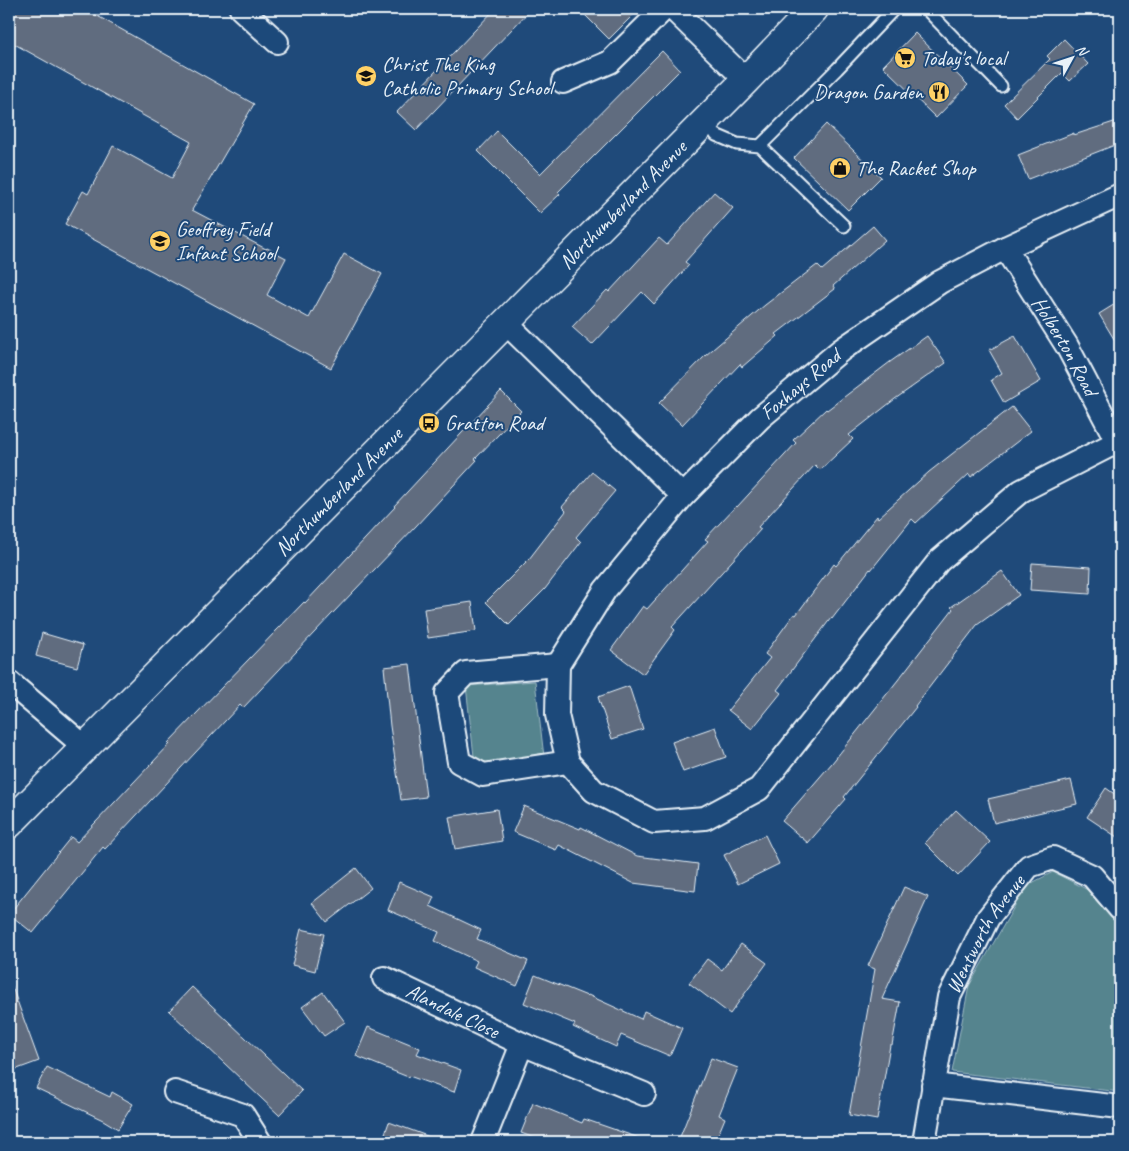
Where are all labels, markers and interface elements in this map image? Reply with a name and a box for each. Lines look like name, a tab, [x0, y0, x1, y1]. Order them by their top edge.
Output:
north arrow	[1046, 32, 1096, 82]
text: N	[1072, 41, 1092, 61]
place label: Today's local	[921, 45, 1009, 71]
supermarket icon: Today's local	[893, 46, 917, 70]
place label: Christ The King Catholic Primary School	[382, 51, 556, 101]
school or university icon: Christ The King Catholic Primary School	[354, 64, 378, 88]
place label: Dragon Garden	[814, 79, 925, 105]
restaurant icon: Dragon Garden	[927, 80, 951, 104]
street label: Northumberland Avenue	[553, 133, 694, 274]
place label: The Racket Shop	[856, 155, 978, 181]
shop icon: The Racket Shop	[828, 156, 852, 180]
place label: Geoffrey Field Infant School	[176, 216, 279, 266]
school or university icon: Geoffrey Field Infant School	[148, 229, 172, 253]
street label: Holberton Road	[1026, 292, 1105, 403]
street label: Foxhays Road	[755, 341, 849, 425]
place label: Gratton Road	[445, 410, 547, 436]
bus stop icon: Gratton Road	[417, 411, 441, 435]
street label: Northumberland Avenue	[269, 420, 409, 561]
street label: Wentworth Avenue	[940, 868, 1031, 998]
street label: Alandale Close	[402, 978, 504, 1045]

